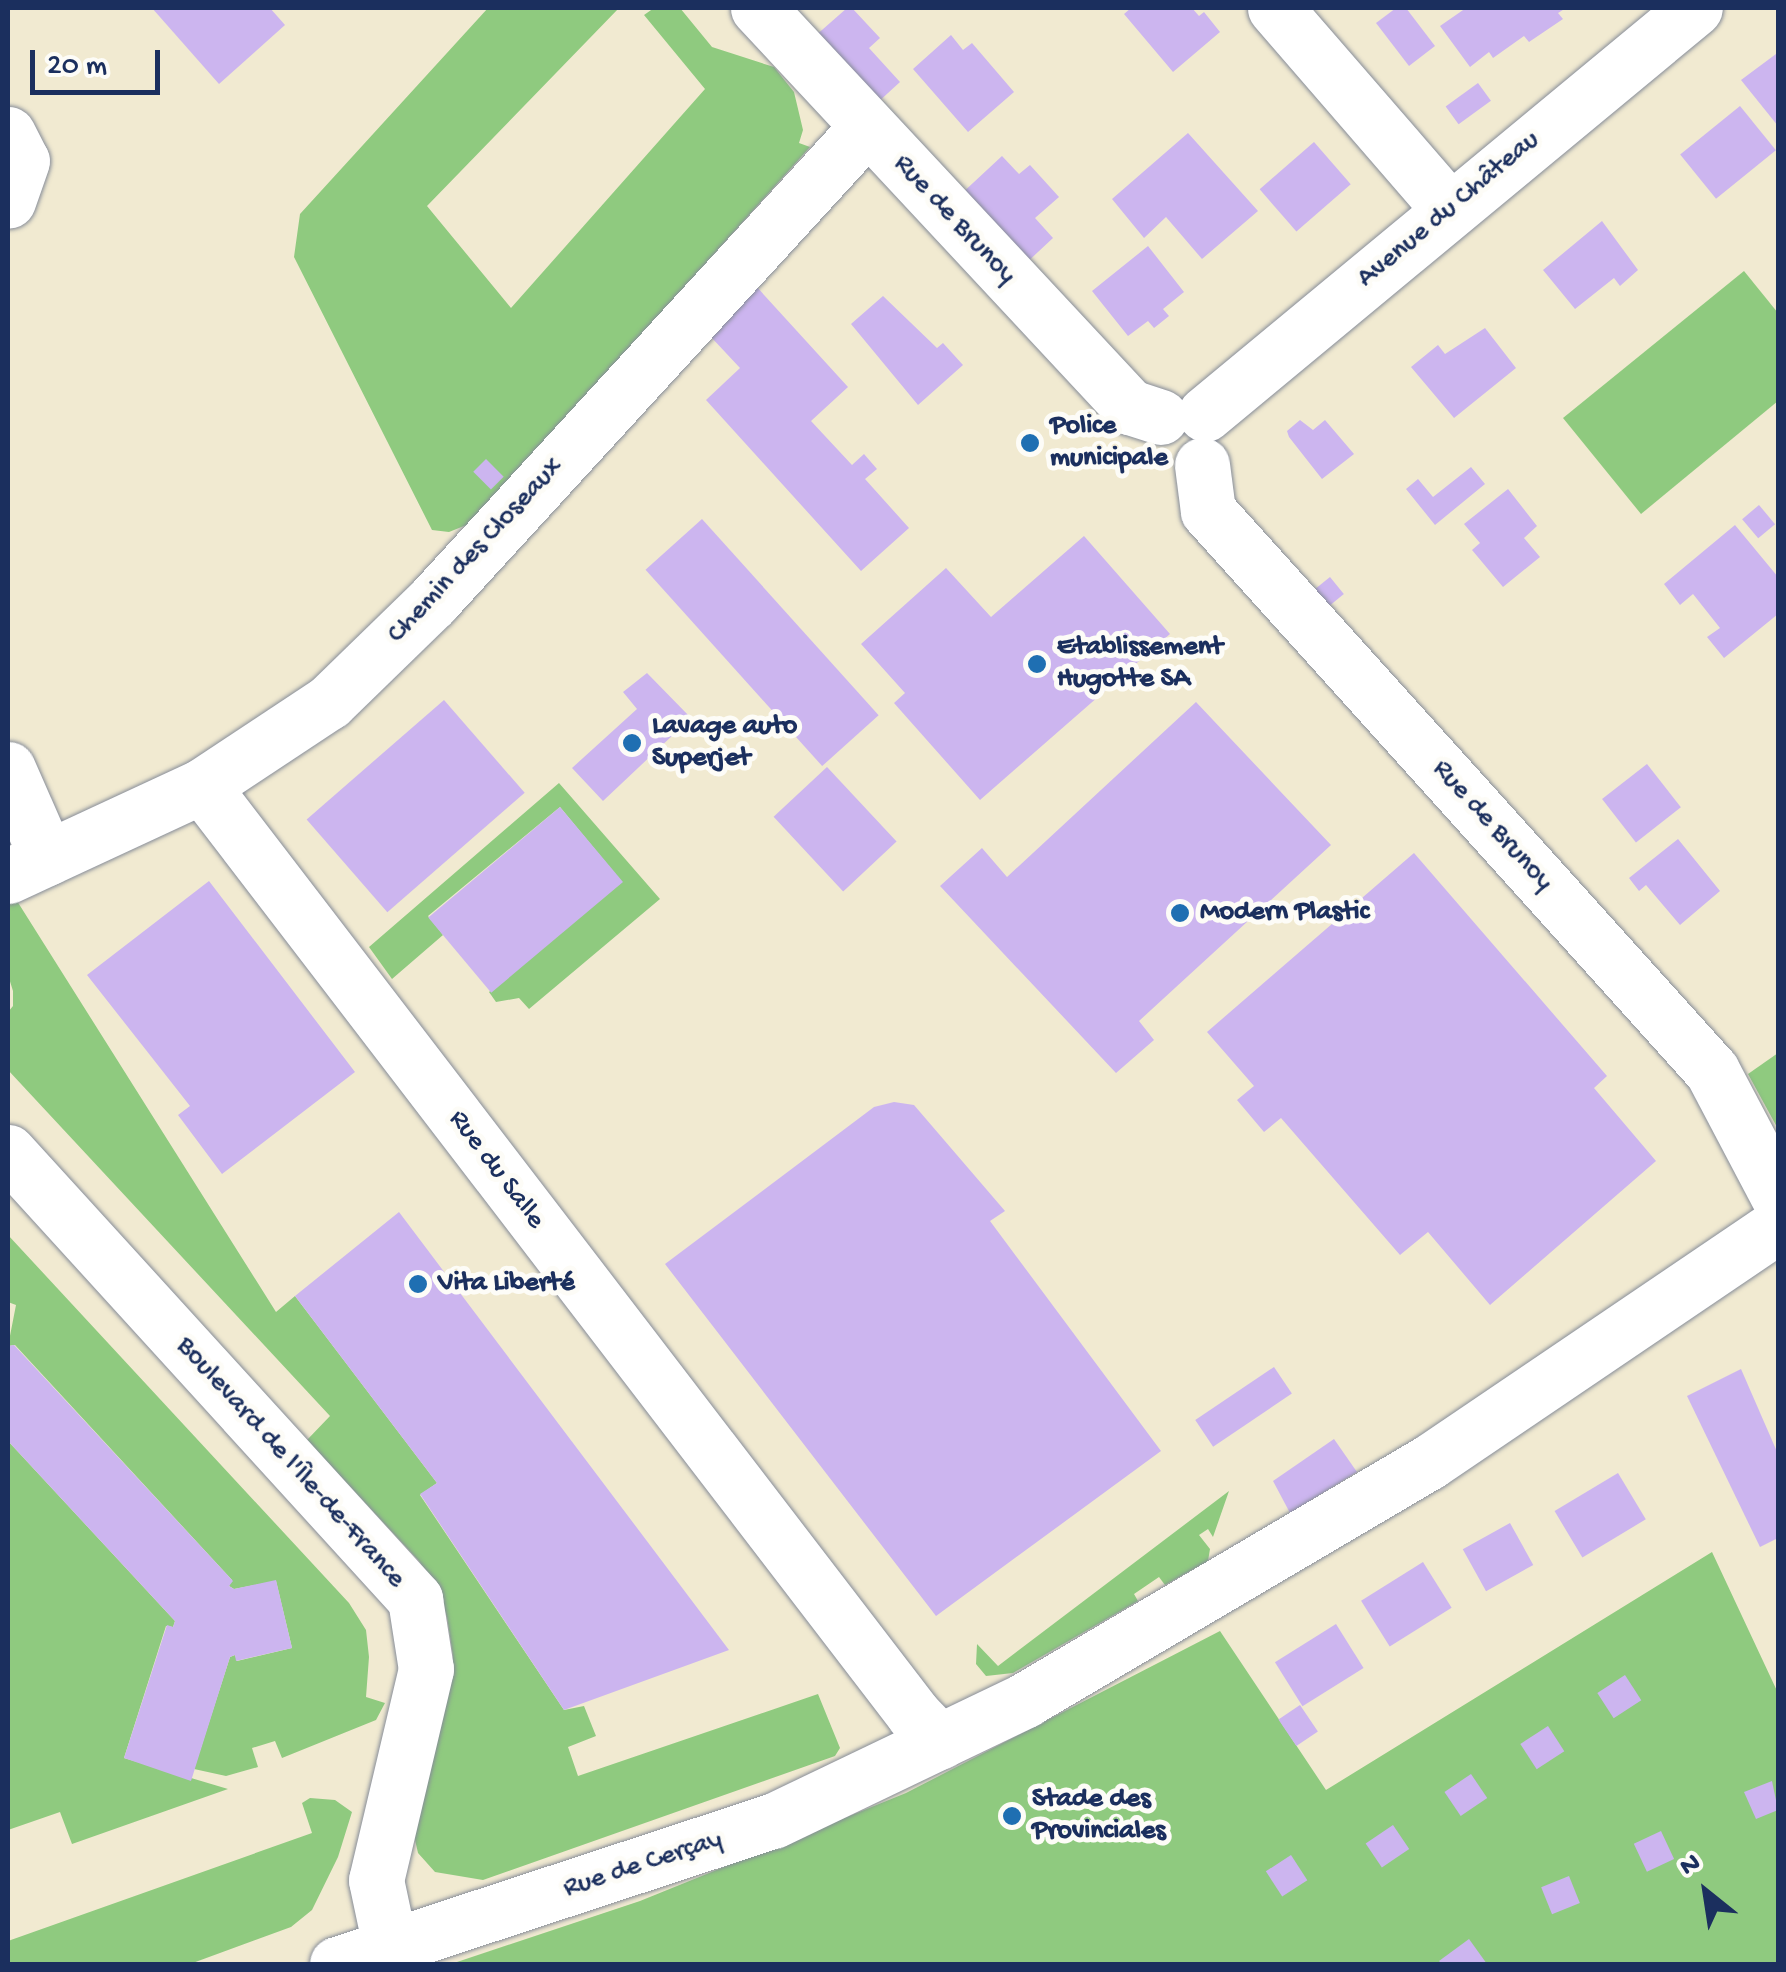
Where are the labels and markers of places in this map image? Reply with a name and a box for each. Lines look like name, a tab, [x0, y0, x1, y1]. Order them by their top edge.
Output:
place label: Police municipale	[1050, 410, 1168, 476]
marker: Police municipale	[1019, 432, 1041, 454]
place label: Etablissement Hugotte SA	[1057, 631, 1223, 697]
marker: Etablissement Hugotte SA	[1026, 653, 1048, 675]
place label: Lavage auto Superjet	[652, 710, 797, 776]
marker: Lavage auto Superjet	[621, 732, 643, 754]
place label: Modern Plastic	[1200, 896, 1369, 930]
marker: Modern Plastic	[1169, 902, 1191, 924]
place label: Vita Liberté	[438, 1267, 575, 1301]
marker: Vita Liberté	[407, 1273, 429, 1295]
place label: Stade des Provinciales	[1032, 1783, 1166, 1849]
marker: Stade des Provinciales	[1001, 1805, 1023, 1827]

